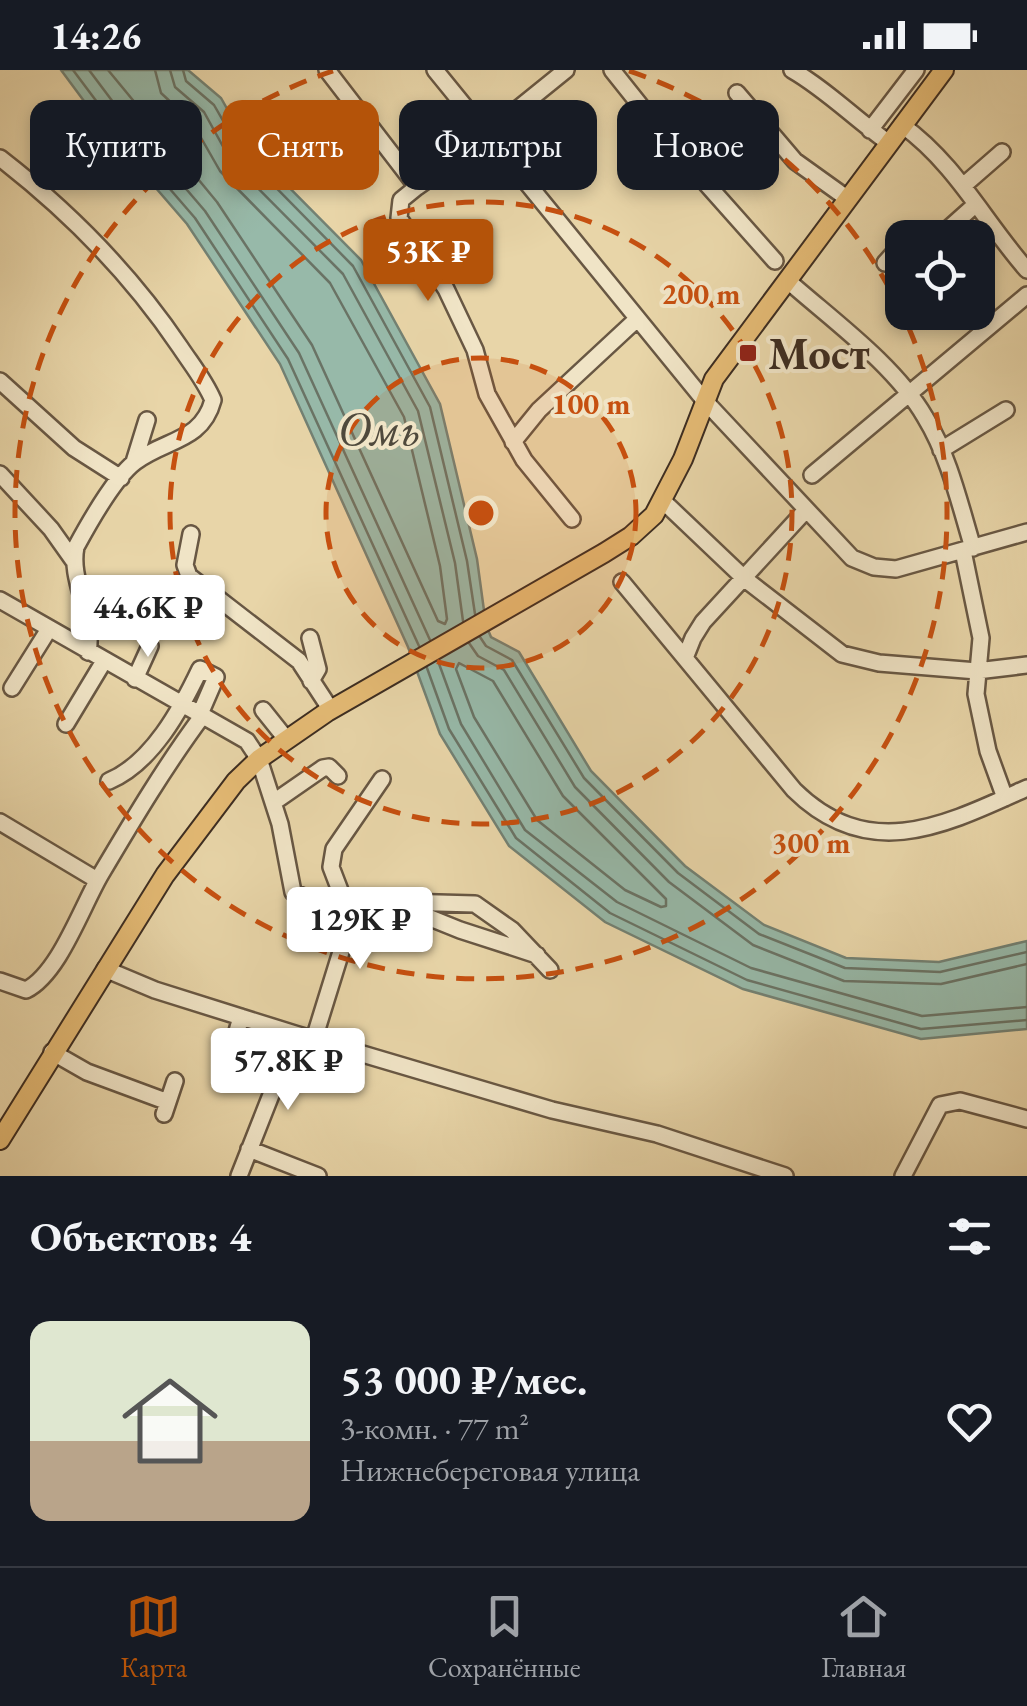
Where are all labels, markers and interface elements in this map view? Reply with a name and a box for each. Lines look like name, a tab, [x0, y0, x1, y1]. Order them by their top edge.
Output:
text: 14:26	[50, 11, 141, 60]
chip: Купить	[30, 100, 202, 190]
chip: Снять	[222, 100, 379, 190]
chip: Фильтры	[399, 100, 597, 190]
chip: Новое	[617, 100, 779, 190]
pin: 53K ₽	[358, 219, 498, 304]
map controls	[885, 220, 995, 330]
button: locate	[885, 220, 995, 330]
text: 53K ₽	[385, 230, 471, 272]
text: 200 m	[662, 274, 740, 313]
place label: Мост	[768, 324, 870, 382]
marker: Мост	[737, 342, 759, 364]
text: 100 m	[552, 384, 630, 423]
water label: Омь	[338, 397, 420, 459]
centre of rings	[463, 495, 499, 531]
pin: 44.6K ₽	[56, 575, 240, 660]
text: 44.6K ₽	[93, 586, 203, 628]
text: 300 m	[772, 823, 850, 862]
pin: 129K ₽	[279, 887, 441, 972]
text: 129K ₽	[309, 898, 411, 940]
pin: 57.8K ₽	[196, 1028, 380, 1113]
text: 57.8K ₽	[233, 1039, 343, 1081]
text: Объектов: 4	[30, 1209, 251, 1264]
icon: filters	[942, 1209, 997, 1264]
text: 53 000 ₽/мес.	[340, 1352, 587, 1407]
icon: home	[110, 1361, 230, 1481]
icon: heart	[942, 1394, 997, 1449]
text: 3-комн. · 77 m²	[340, 1407, 529, 1449]
text: Нижнебереговая улица	[340, 1449, 640, 1491]
tab: Карта	[120, 1589, 187, 1685]
tab: Сохранённые	[428, 1589, 581, 1685]
tab: Главная	[821, 1589, 907, 1685]

